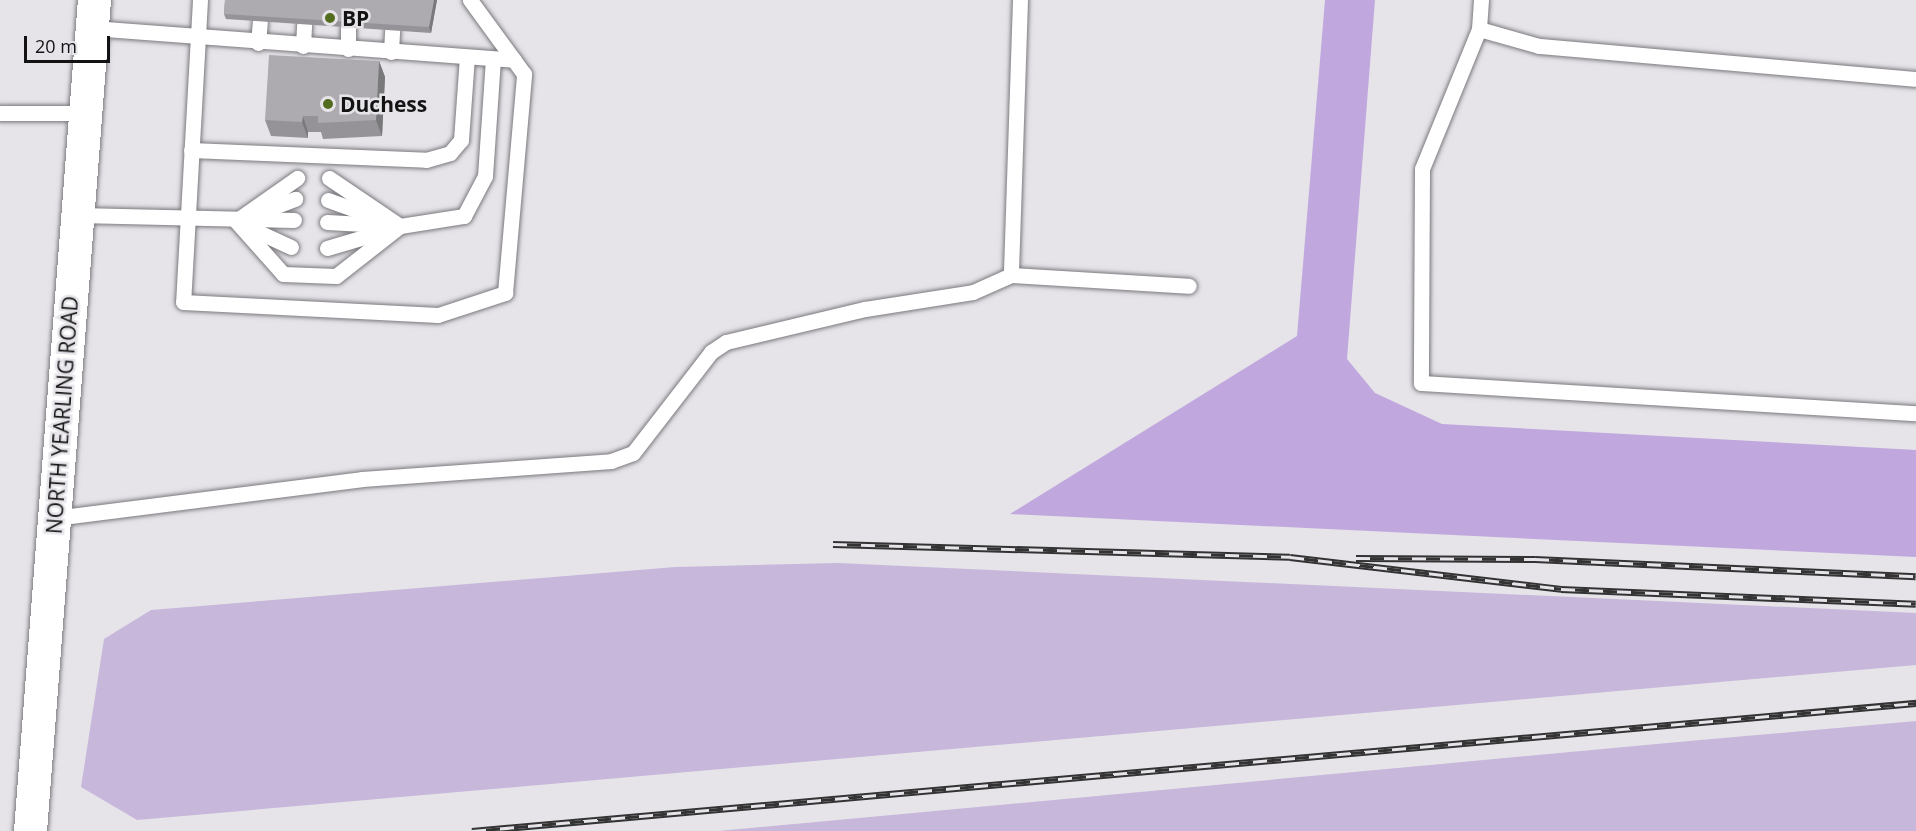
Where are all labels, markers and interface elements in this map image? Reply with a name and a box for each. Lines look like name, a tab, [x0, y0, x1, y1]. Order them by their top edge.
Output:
place label: BP	[342, 5, 369, 31]
marker: BP	[323, 11, 337, 25]
scale bar	[27, 24, 112, 62]
text: 20 m	[35, 34, 77, 58]
place label: Duchess	[340, 91, 427, 117]
marker: Duchess	[321, 97, 335, 111]
street label: NORTH YEARLING ROAD	[41, 295, 83, 535]

